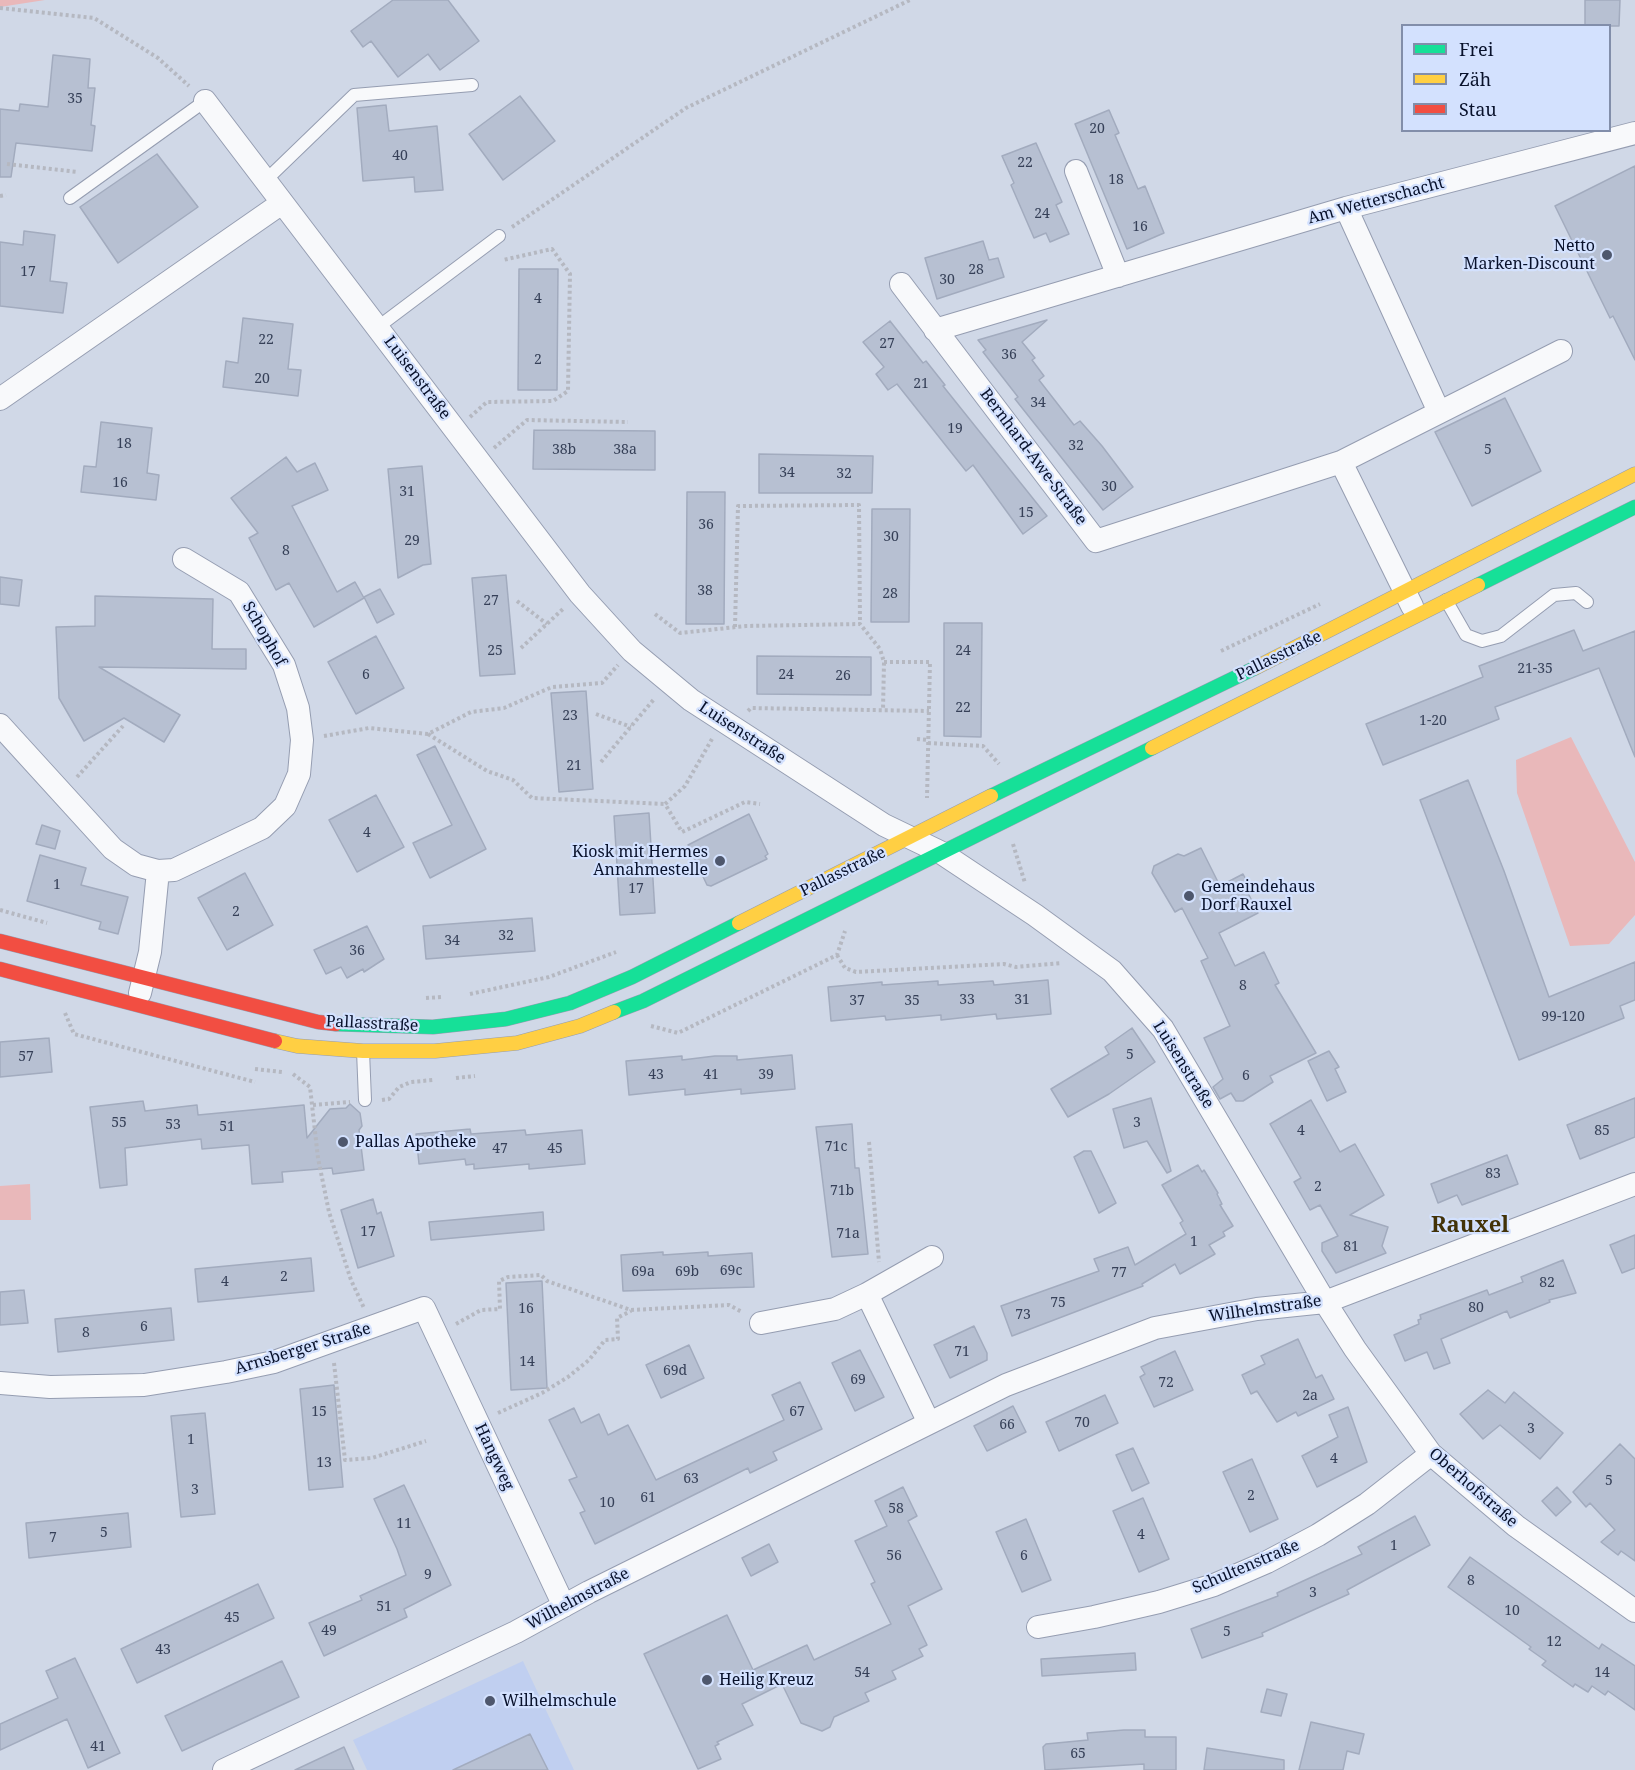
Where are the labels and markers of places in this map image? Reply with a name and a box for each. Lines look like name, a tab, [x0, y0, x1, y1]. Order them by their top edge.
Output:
place label: Netto Marken-Discount	[1463, 236, 1595, 274]
marker: Netto Marken-Discount	[1600, 248, 1614, 262]
place label: Kiosk mit Hermes Annahmestelle	[572, 842, 708, 880]
marker: Kiosk mit Hermes Annahmestelle	[713, 854, 727, 868]
place label: Gemeindehaus Dorf Rauxel	[1201, 877, 1315, 915]
marker: Gemeindehaus Dorf Rauxel	[1182, 889, 1196, 903]
place label: Pallas Apotheke	[355, 1132, 476, 1152]
marker: Pallas Apotheke	[336, 1135, 350, 1149]
place label: Heilig Kreuz	[719, 1670, 814, 1690]
marker: Heilig Kreuz	[700, 1673, 714, 1687]
place label: Wilhelmschule	[502, 1691, 617, 1711]
marker: Wilhelmschule	[483, 1694, 497, 1708]

